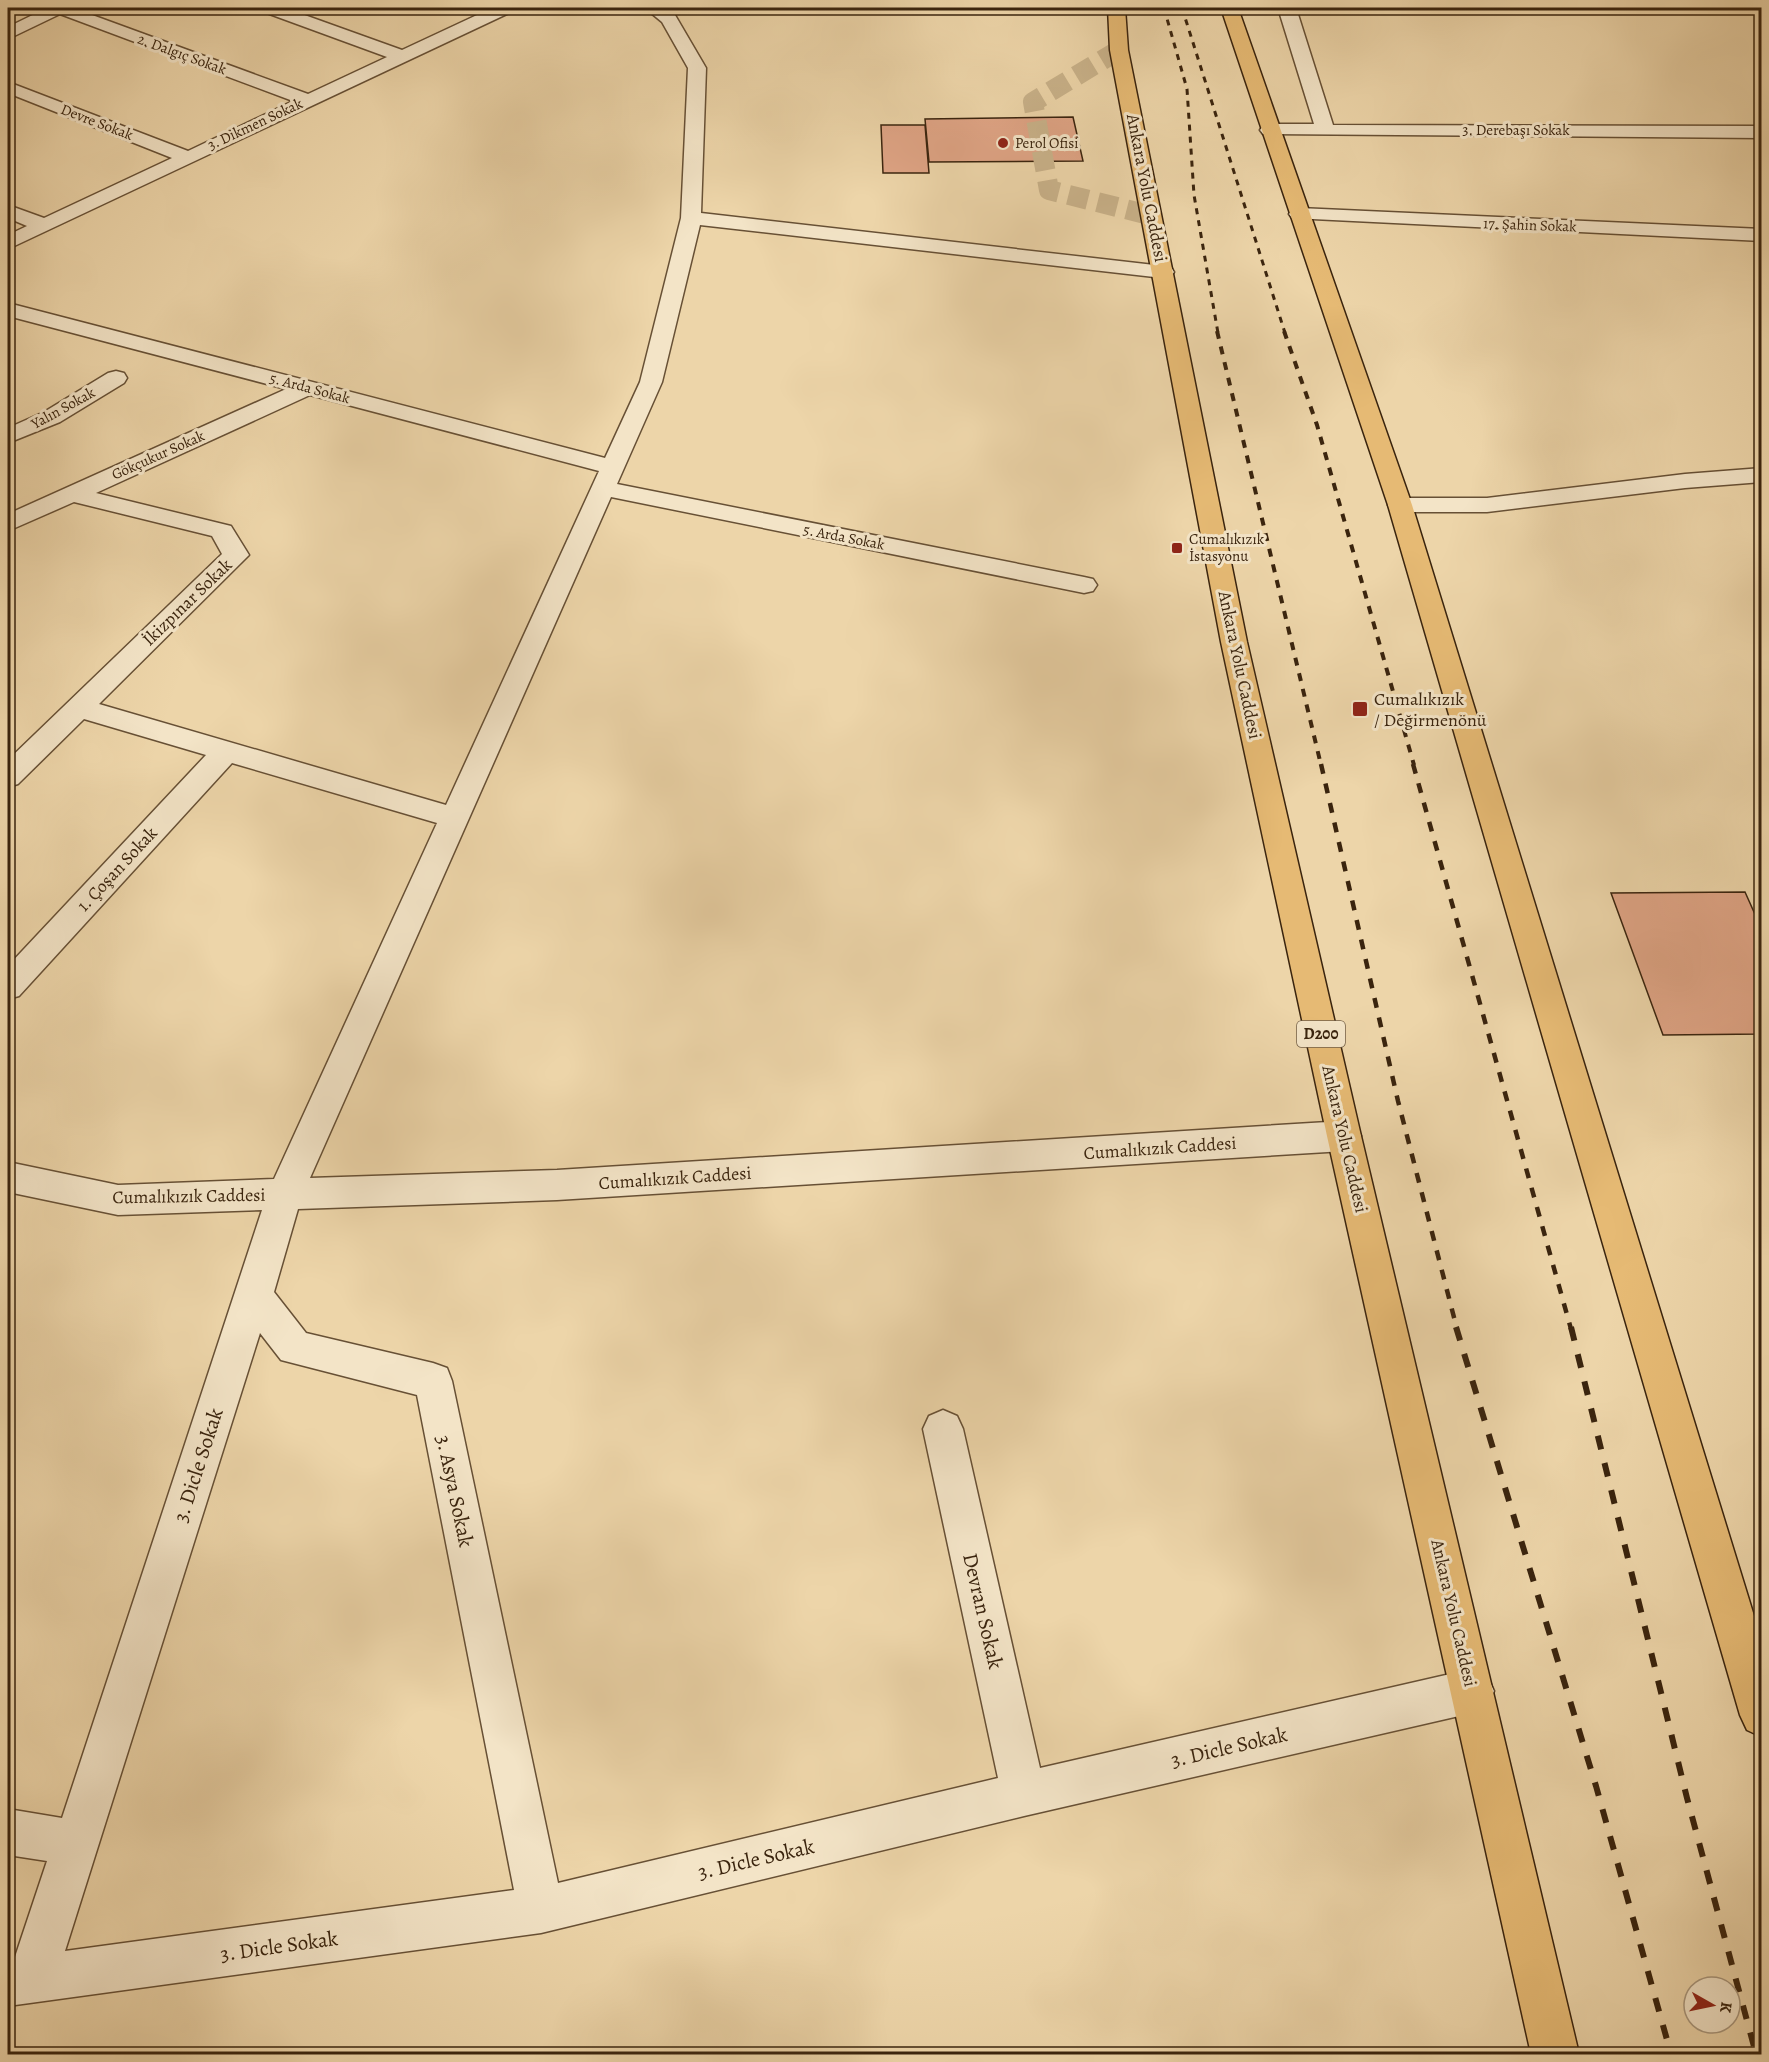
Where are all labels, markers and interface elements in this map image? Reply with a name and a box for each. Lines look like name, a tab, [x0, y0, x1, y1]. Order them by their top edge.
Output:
street label: 2. Dalgıç Sokak	[135, 29, 230, 80]
street label: 3. Dikmen Sokak	[204, 93, 306, 155]
street label: Devre Sokak	[58, 99, 137, 145]
street label: Ankara Yolu Caddesi	[1121, 111, 1173, 264]
street label: 3. Derebaşı Sokak	[1462, 120, 1570, 140]
place label: Perol Ofisi	[1015, 133, 1078, 153]
marker: Perol Ofisi	[996, 136, 1010, 150]
street label: 17. Şahin Sokak	[1483, 213, 1578, 237]
street label: 5. Arda Sokak	[268, 368, 353, 408]
street label: Yalın Sokak	[27, 382, 99, 434]
street label: Gökçukur Sokak	[108, 425, 208, 484]
street label: 5. Arda Sokak	[802, 519, 887, 555]
place label: Cumalıkızık İstasyonu	[1189, 529, 1265, 566]
marker: Cumalıkızık İstasyonu	[1170, 541, 1184, 555]
street label: İkizpınar Sokak	[137, 553, 237, 651]
street label: Ankara Yolu Caddesi	[1212, 588, 1267, 741]
place label: Cumalıkızık / Değirmenönü	[1374, 687, 1487, 732]
marker: Cumalıkızık / Değirmenönü	[1351, 700, 1369, 718]
street label: 1. Çoşan Sokak	[71, 821, 163, 917]
road number: D200	[1297, 1021, 1345, 1047]
street label: Ankara Yolu Caddesi	[1316, 1062, 1374, 1215]
street label: Cumalıkızık Caddesi	[1083, 1131, 1237, 1165]
street label: Cumalıkızık Caddesi	[598, 1161, 752, 1195]
street label: Cumalıkızık Caddesi	[112, 1183, 266, 1209]
street label: 3. Dicle Sokak	[166, 1404, 230, 1526]
street label: 3. Asya Sokak	[429, 1432, 481, 1550]
street label: Ankara Yolu Caddesi	[1425, 1536, 1483, 1689]
street label: Devran Sokak	[956, 1550, 1010, 1672]
street label: 3. Dicle Sokak	[1168, 1720, 1290, 1774]
street label: 3. Dicle Sokak	[695, 1832, 817, 1886]
street label: 3. Dicle Sokak	[218, 1924, 340, 1968]
north arrow	[1682, 1975, 1742, 2035]
text: K	[1714, 2000, 1738, 2015]

